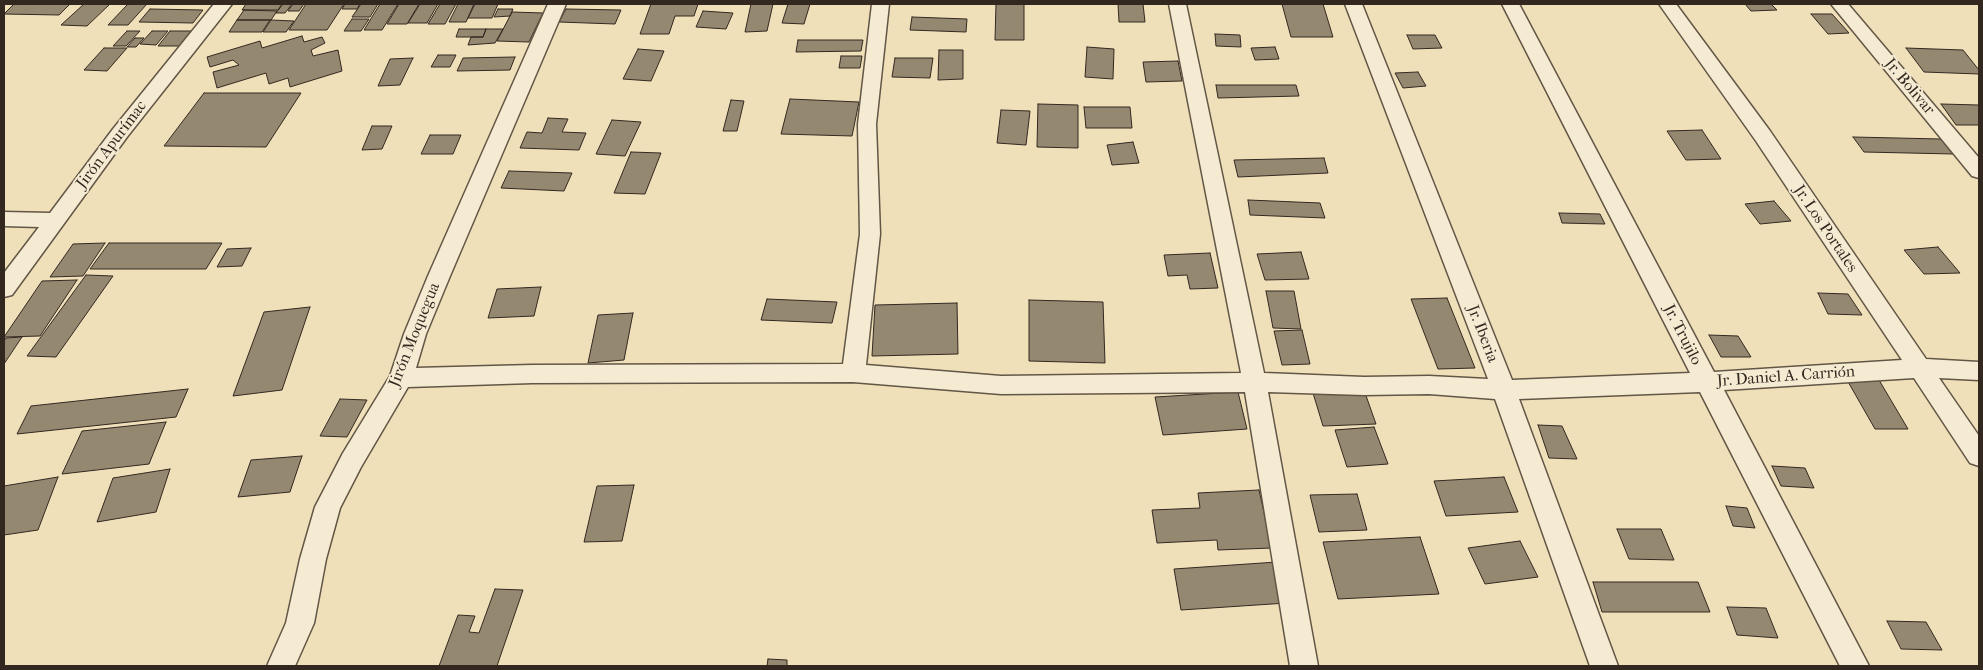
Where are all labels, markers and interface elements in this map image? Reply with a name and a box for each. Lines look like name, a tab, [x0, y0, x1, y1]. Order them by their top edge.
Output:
street label: Jr. Bolivar	[1880, 55, 1938, 119]
street label: Jirón Apurímac	[73, 97, 151, 193]
street label: Jr. Los Portales	[1789, 182, 1861, 276]
street label: Jirón Moquegua	[385, 280, 445, 390]
street label: Jr. Trujilo	[1659, 302, 1705, 368]
street label: Jr. Iberia	[1462, 303, 1502, 365]
street label: Jr. Daniel A. Carrión	[1716, 363, 1856, 391]

